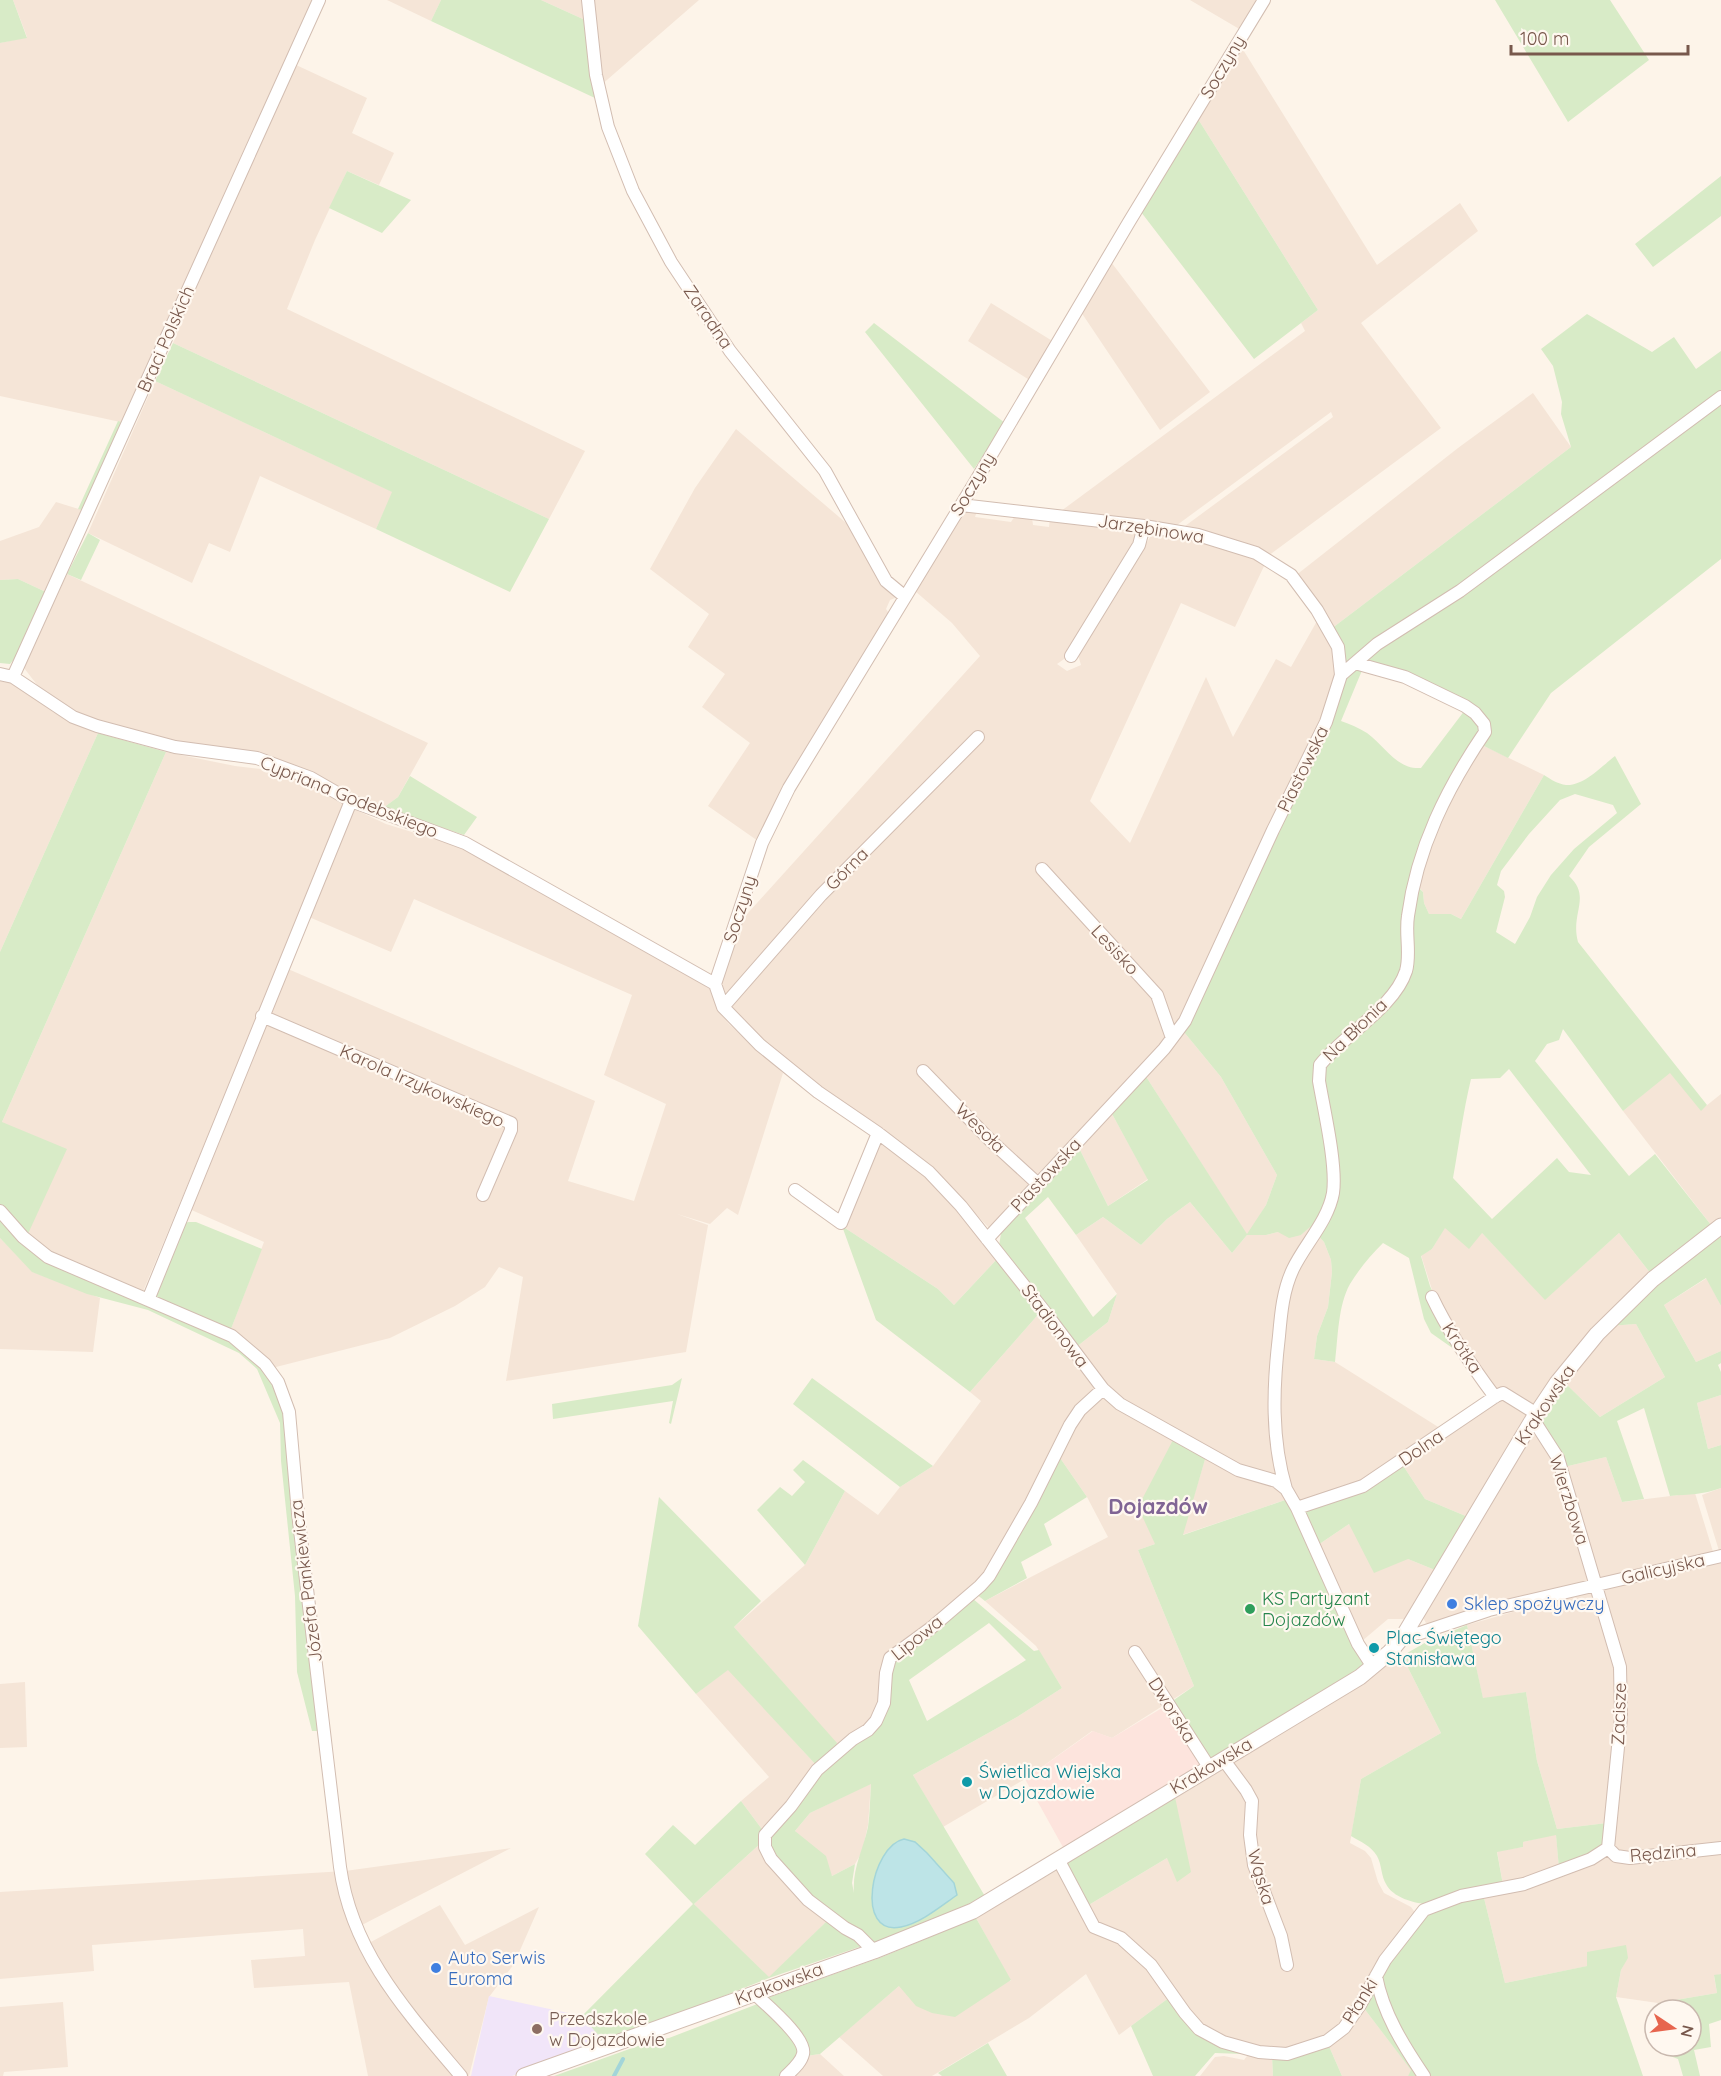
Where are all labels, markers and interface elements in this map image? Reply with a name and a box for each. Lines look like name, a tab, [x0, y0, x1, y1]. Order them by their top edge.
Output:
scale bar	[1511, 18, 1688, 56]
text: 100 m	[1520, 27, 1569, 50]
street label: Soczyny	[1195, 31, 1250, 103]
street label: Zaradna	[679, 280, 738, 353]
street label: Braci Polskich	[132, 282, 199, 396]
street label: Soczyny	[945, 448, 1000, 520]
street label: Jarzębinowa	[1096, 509, 1206, 548]
street label: Piastowska	[1272, 722, 1333, 816]
street label: Cypriana Godebskiego	[257, 750, 442, 843]
street label: Górna	[820, 842, 873, 895]
street label: Soczyny	[718, 872, 761, 946]
street label: Lesisko	[1086, 920, 1144, 980]
street label: Na Błonia	[1318, 993, 1392, 1066]
street label: Karola Irzykowskiego	[336, 1039, 508, 1132]
street label: Wesoła	[950, 1098, 1010, 1158]
street label: Piastowska	[1005, 1133, 1086, 1217]
street label: Stadionowa	[1017, 1279, 1094, 1372]
street label: Krótka	[1437, 1318, 1487, 1378]
street label: Krakowska	[1509, 1360, 1580, 1449]
street label: Dolna	[1394, 1424, 1448, 1471]
street label: Wierzbowa	[1544, 1452, 1595, 1548]
district label: Dojazdów	[1108, 1493, 1208, 1519]
street label: Józefa Pankiewicza	[284, 1498, 327, 1664]
street label: Galicyjska	[1619, 1548, 1707, 1589]
place label: KS Partyzant Dojazdów	[1262, 1587, 1370, 1631]
place label: Sklep spożywczy	[1464, 1592, 1604, 1615]
marker: Sklep spożywczy	[1445, 1597, 1459, 1611]
marker: KS Partyzant Dojazdów	[1243, 1602, 1257, 1616]
street label: Lipowa	[886, 1610, 947, 1665]
place label: Plac Świętego Stanisława	[1386, 1626, 1502, 1670]
marker: Plac Świętego Stanisława	[1367, 1641, 1381, 1655]
street label: Dworska	[1143, 1673, 1202, 1747]
street label: Zacisze	[1606, 1682, 1631, 1746]
street label: Krakowska	[1165, 1732, 1256, 1799]
place label: Świetlica Wiejska w Dojazdowie	[979, 1760, 1121, 1804]
marker: Świetlica Wiejska w Dojazdowie	[960, 1775, 974, 1789]
street label: Rędzina	[1629, 1838, 1697, 1867]
street label: Wąska	[1243, 1846, 1280, 1907]
place label: Auto Serwis Euroma	[448, 1946, 545, 1990]
street label: Krakowska	[732, 1957, 826, 2010]
marker: Auto Serwis Euroma	[429, 1961, 443, 1975]
street label: Płanki	[1337, 1974, 1382, 2028]
north arrow	[1643, 1998, 1703, 2058]
place label: Przedszkole w Dojazdowie	[549, 2007, 665, 2051]
marker: Przedszkole w Dojazdowie	[530, 2022, 544, 2036]
text: N	[1677, 2023, 1699, 2039]

